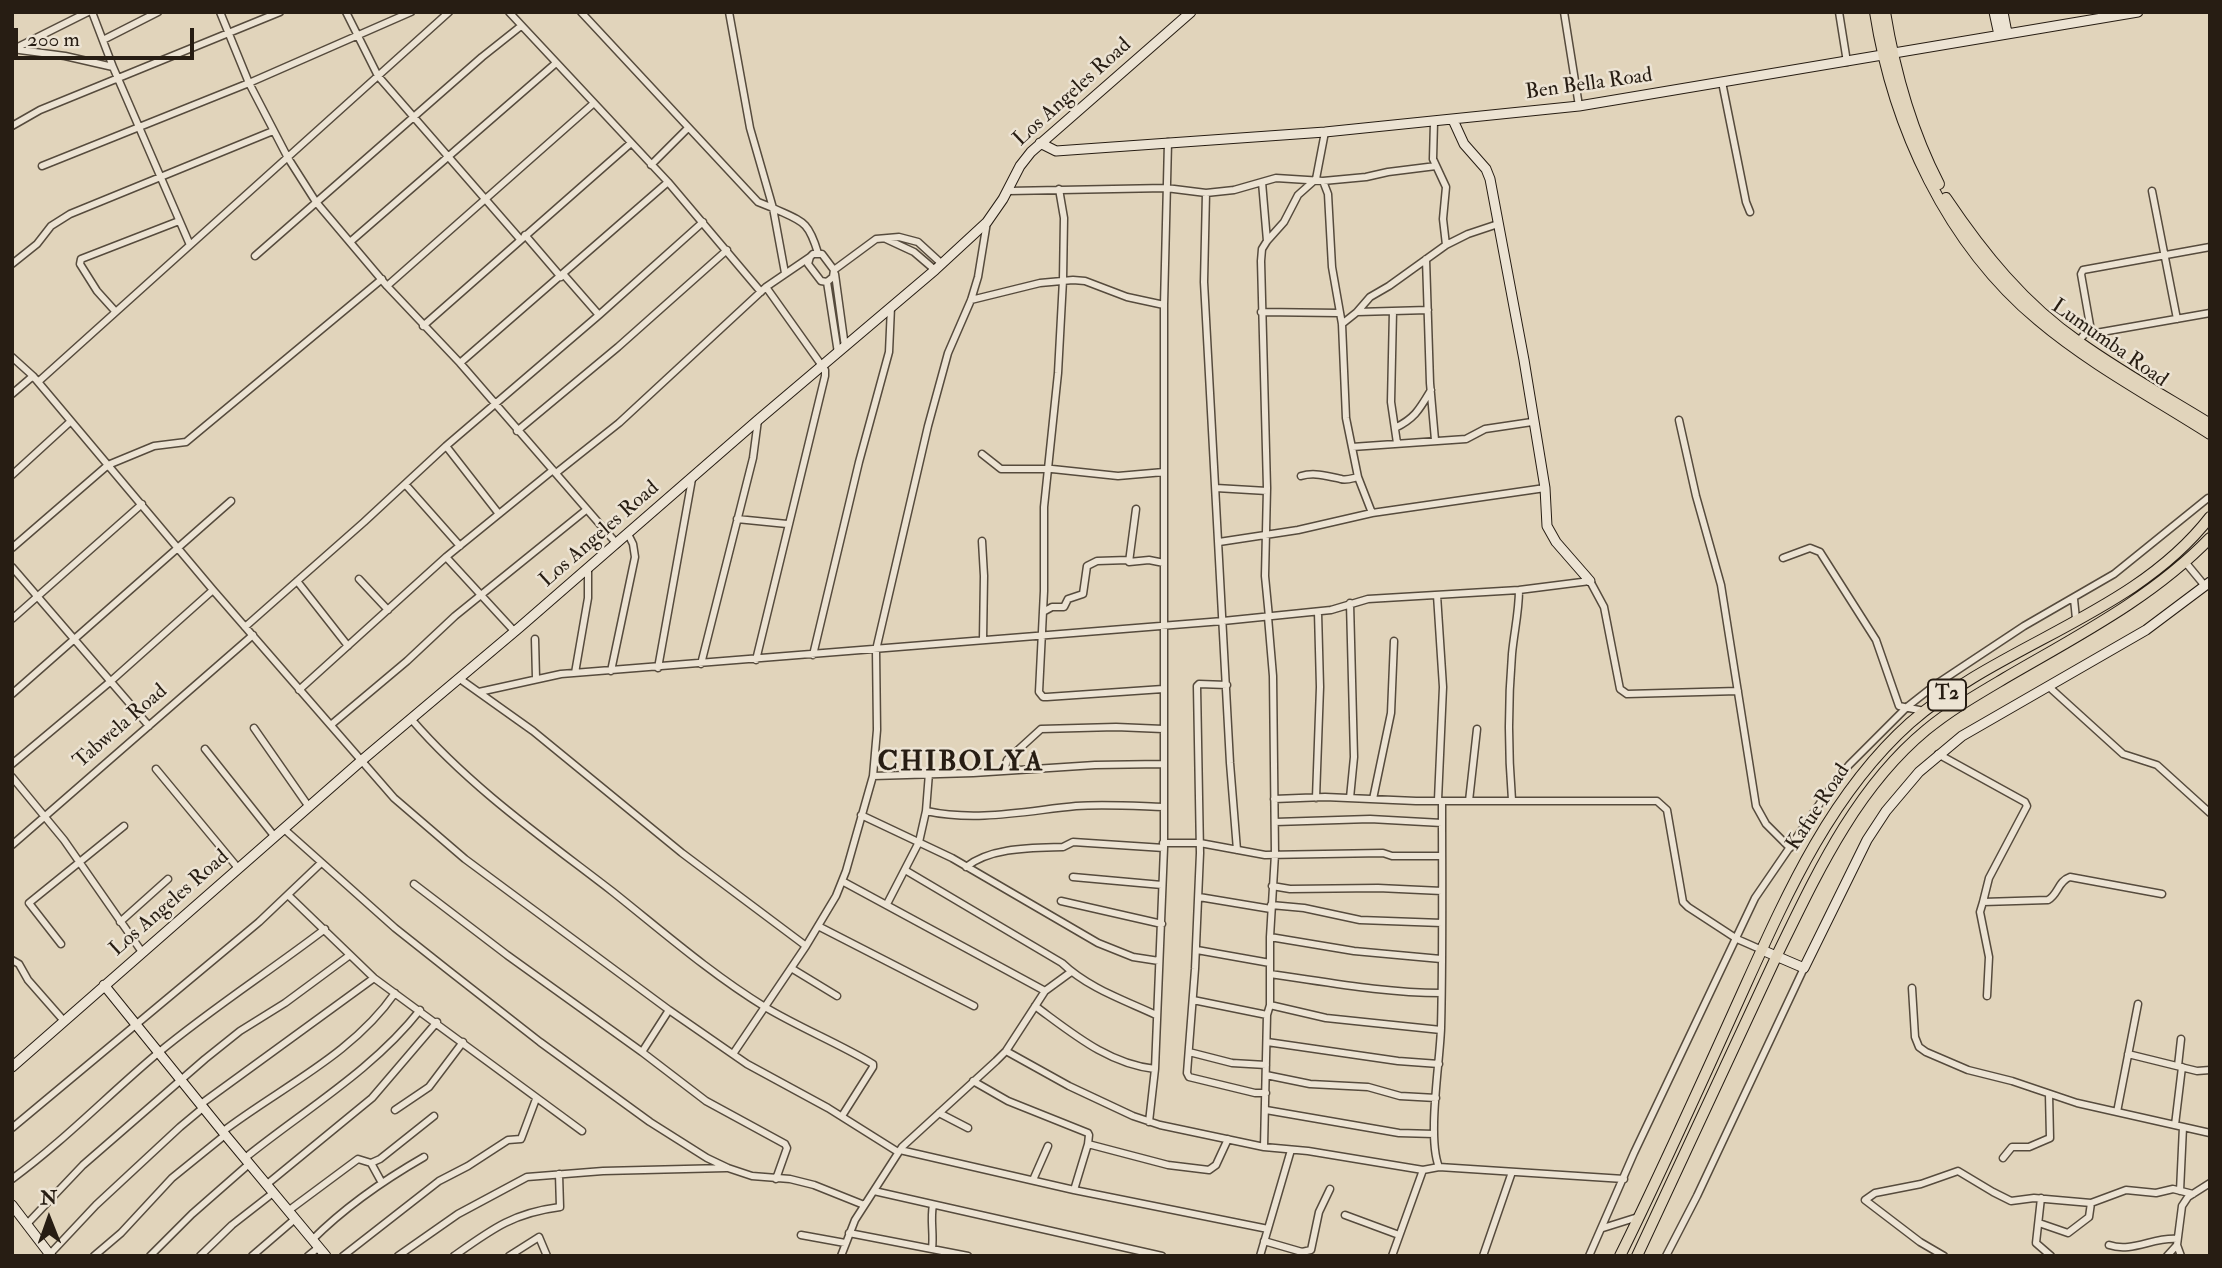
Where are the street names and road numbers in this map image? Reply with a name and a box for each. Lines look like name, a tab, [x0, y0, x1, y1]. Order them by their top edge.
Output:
street label: Los Angeles Road	[1009, 33, 1137, 153]
street label: Ben Bella Road	[1524, 64, 1654, 106]
street label: Lumumba Road	[2046, 295, 2172, 393]
street label: Los Angeles Road	[535, 476, 665, 594]
street label: Tabwela Road	[69, 679, 173, 775]
road number: T2	[1928, 680, 1966, 710]
street label: Kafue Road	[1782, 760, 1856, 856]
street label: Los Angeles Road	[105, 845, 235, 963]

